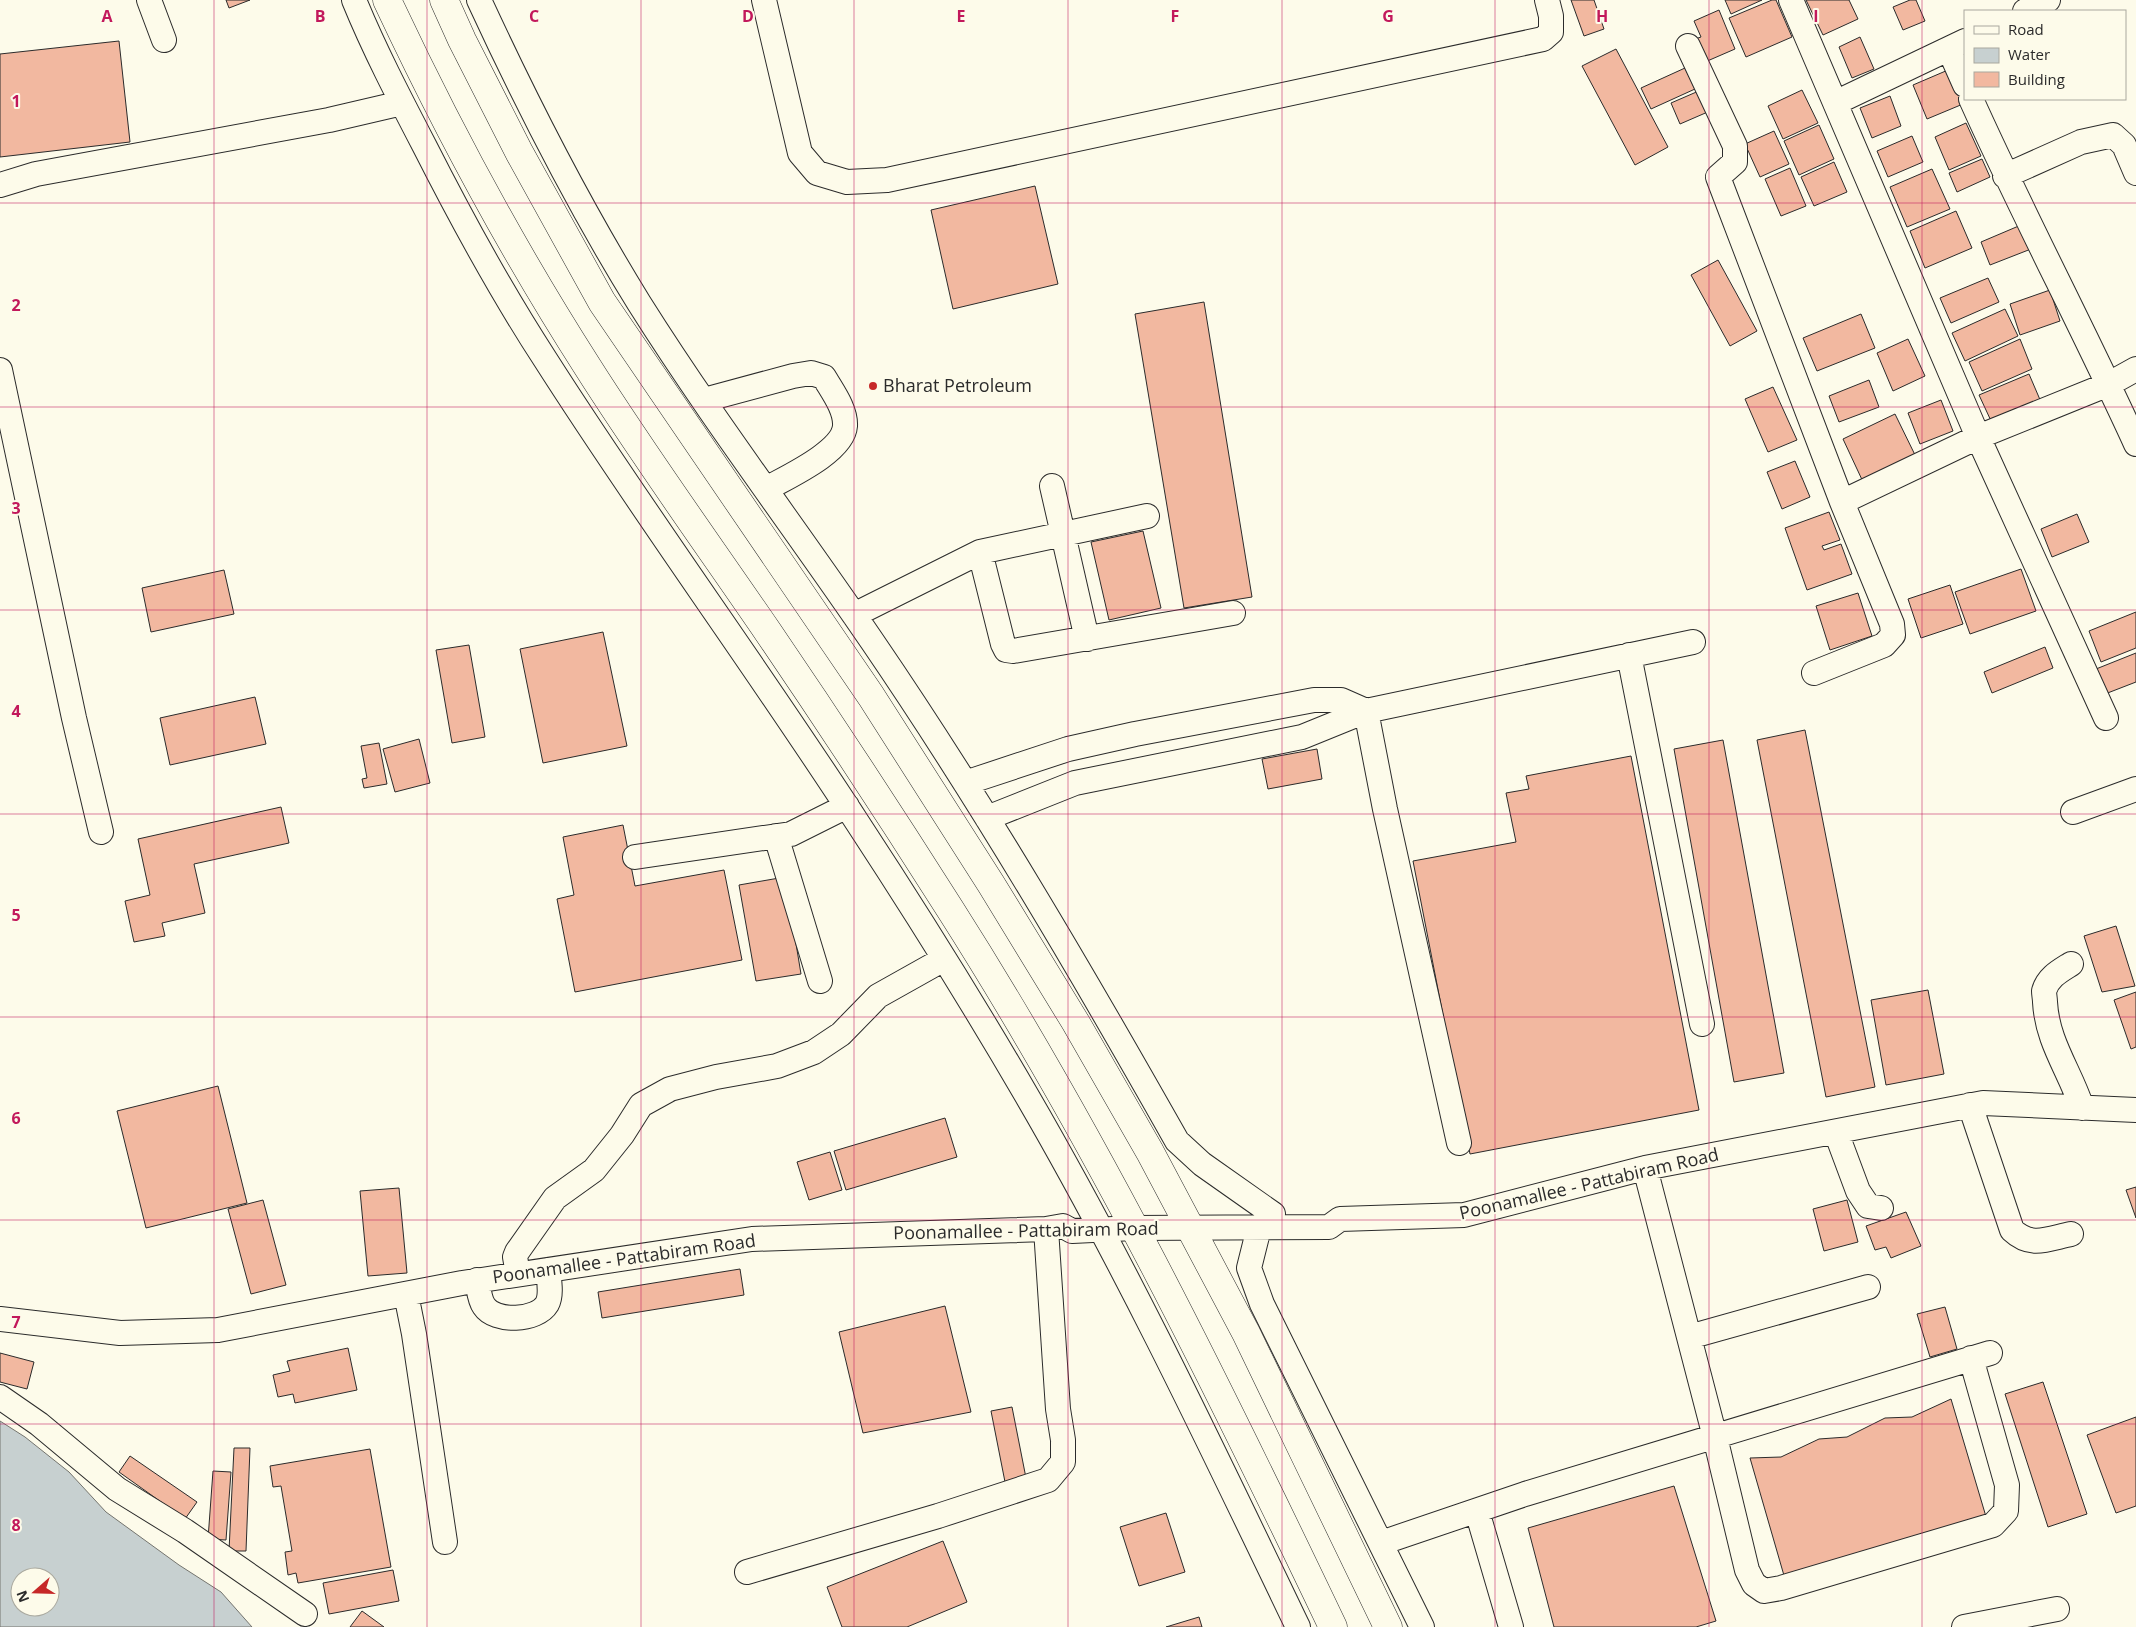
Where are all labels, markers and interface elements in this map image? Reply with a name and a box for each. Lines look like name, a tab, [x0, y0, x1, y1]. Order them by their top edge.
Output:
text: A	[101, 5, 113, 27]
text: B	[315, 5, 325, 27]
text: C	[529, 5, 539, 27]
text: D	[742, 5, 754, 27]
text: E	[957, 5, 966, 27]
text: F	[1171, 5, 1179, 27]
text: G	[1382, 5, 1394, 27]
text: H	[1596, 5, 1608, 27]
text: I	[1813, 5, 1819, 27]
legend	[1964, 10, 2126, 100]
text: Road	[2008, 19, 2044, 39]
text: Water	[2008, 44, 2050, 64]
text: Building	[2008, 69, 2065, 89]
text: 1	[11, 90, 21, 112]
text: 2	[11, 294, 21, 316]
place label: Bharat Petroleum	[883, 373, 1032, 397]
marker: Bharat Petroleum	[867, 380, 879, 392]
text: 3	[11, 497, 21, 519]
text: 4	[11, 700, 21, 722]
text: 5	[11, 904, 21, 926]
text: 6	[11, 1107, 21, 1129]
street label: Poonamallee - Pattabiram Road	[1457, 1141, 1721, 1225]
street label: Poonamallee - Pattabiram Road	[893, 1216, 1159, 1244]
street label: Poonamallee - Pattabiram Road	[491, 1228, 757, 1288]
text: 7	[11, 1311, 21, 1333]
text: 8	[11, 1514, 21, 1536]
north arrow	[10, 1567, 60, 1617]
text: N	[11, 1588, 33, 1605]

